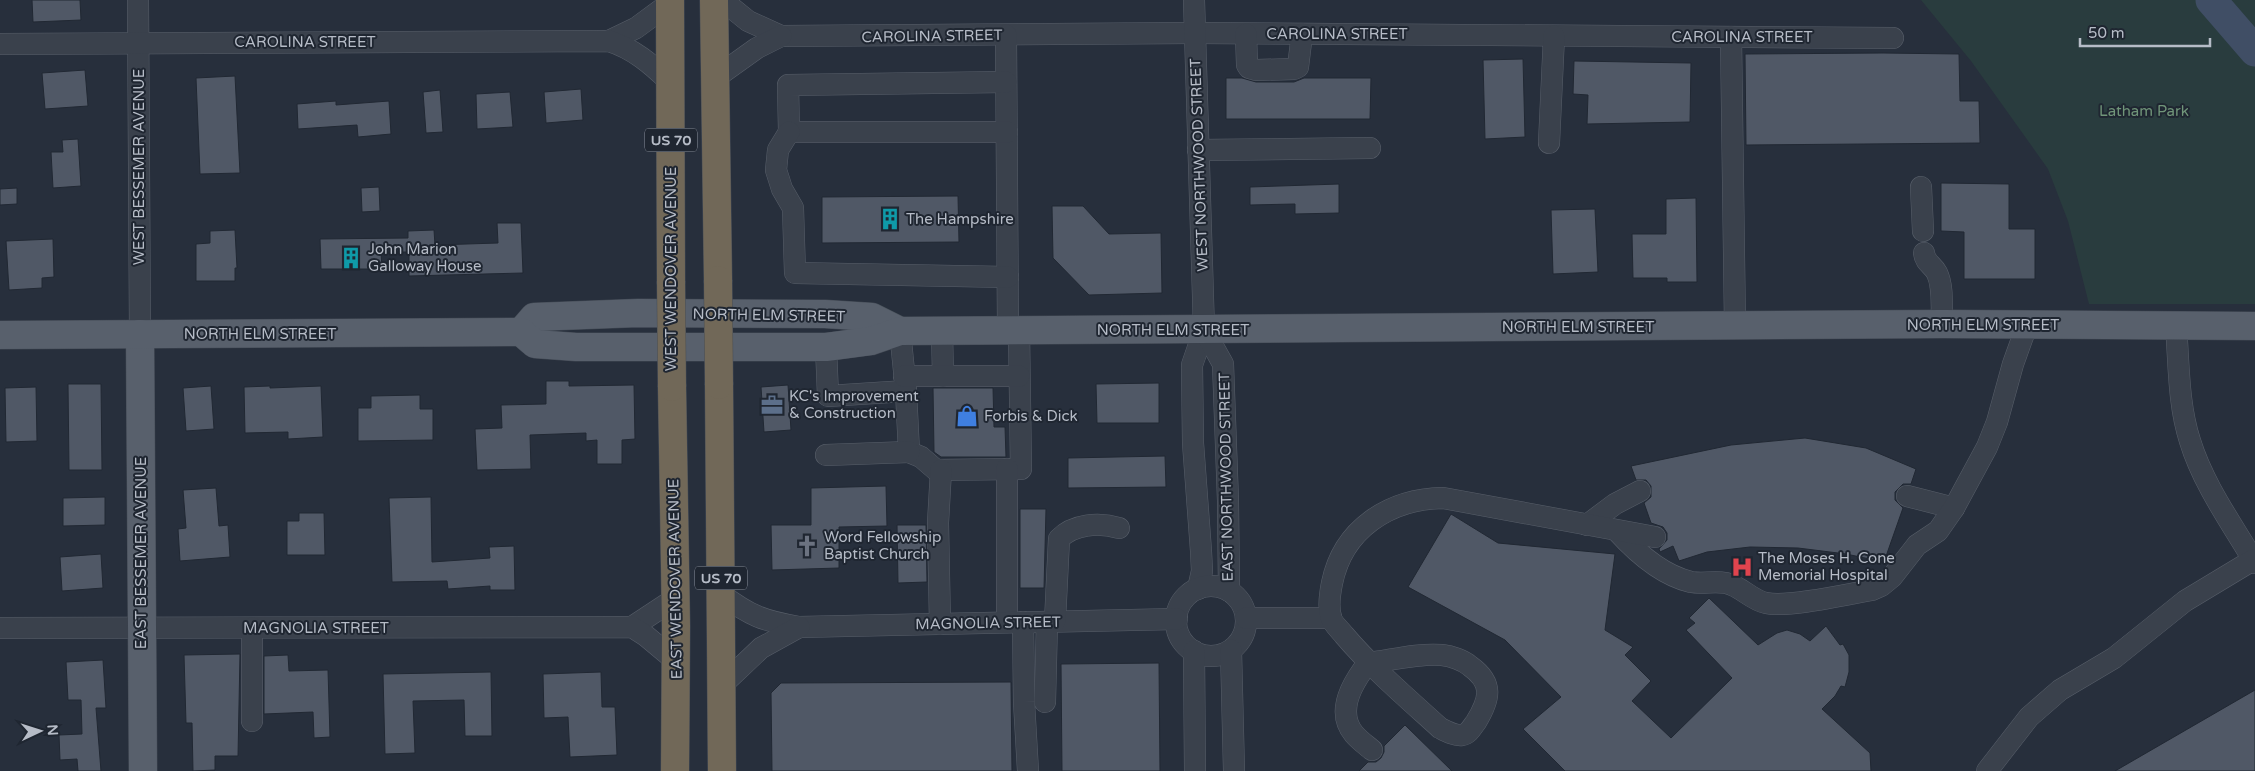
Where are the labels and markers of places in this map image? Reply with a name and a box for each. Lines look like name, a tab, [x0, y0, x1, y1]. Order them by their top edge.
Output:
building icon: The Hampshire	[877, 206, 903, 232]
place label: The Hampshire	[906, 210, 1014, 228]
place label: John Marion Galloway House	[368, 240, 481, 275]
building icon: John Marion Galloway House	[338, 245, 364, 271]
place label: KC's Improvement & Construction	[789, 387, 919, 422]
office icon: KC's Improvement & Construction	[759, 392, 785, 418]
shop icon: Forbis & Dick	[954, 403, 980, 429]
place label: Forbis & Dick	[984, 407, 1078, 425]
place label: Word Fellowship Baptist Church	[824, 528, 941, 563]
church icon: Word Fellowship Baptist Church	[794, 533, 820, 559]
place label: The Moses H. Cone Memorial Hospital	[1758, 549, 1895, 584]
hospital icon: The Moses H. Cone Memorial Hospital	[1729, 554, 1755, 580]

